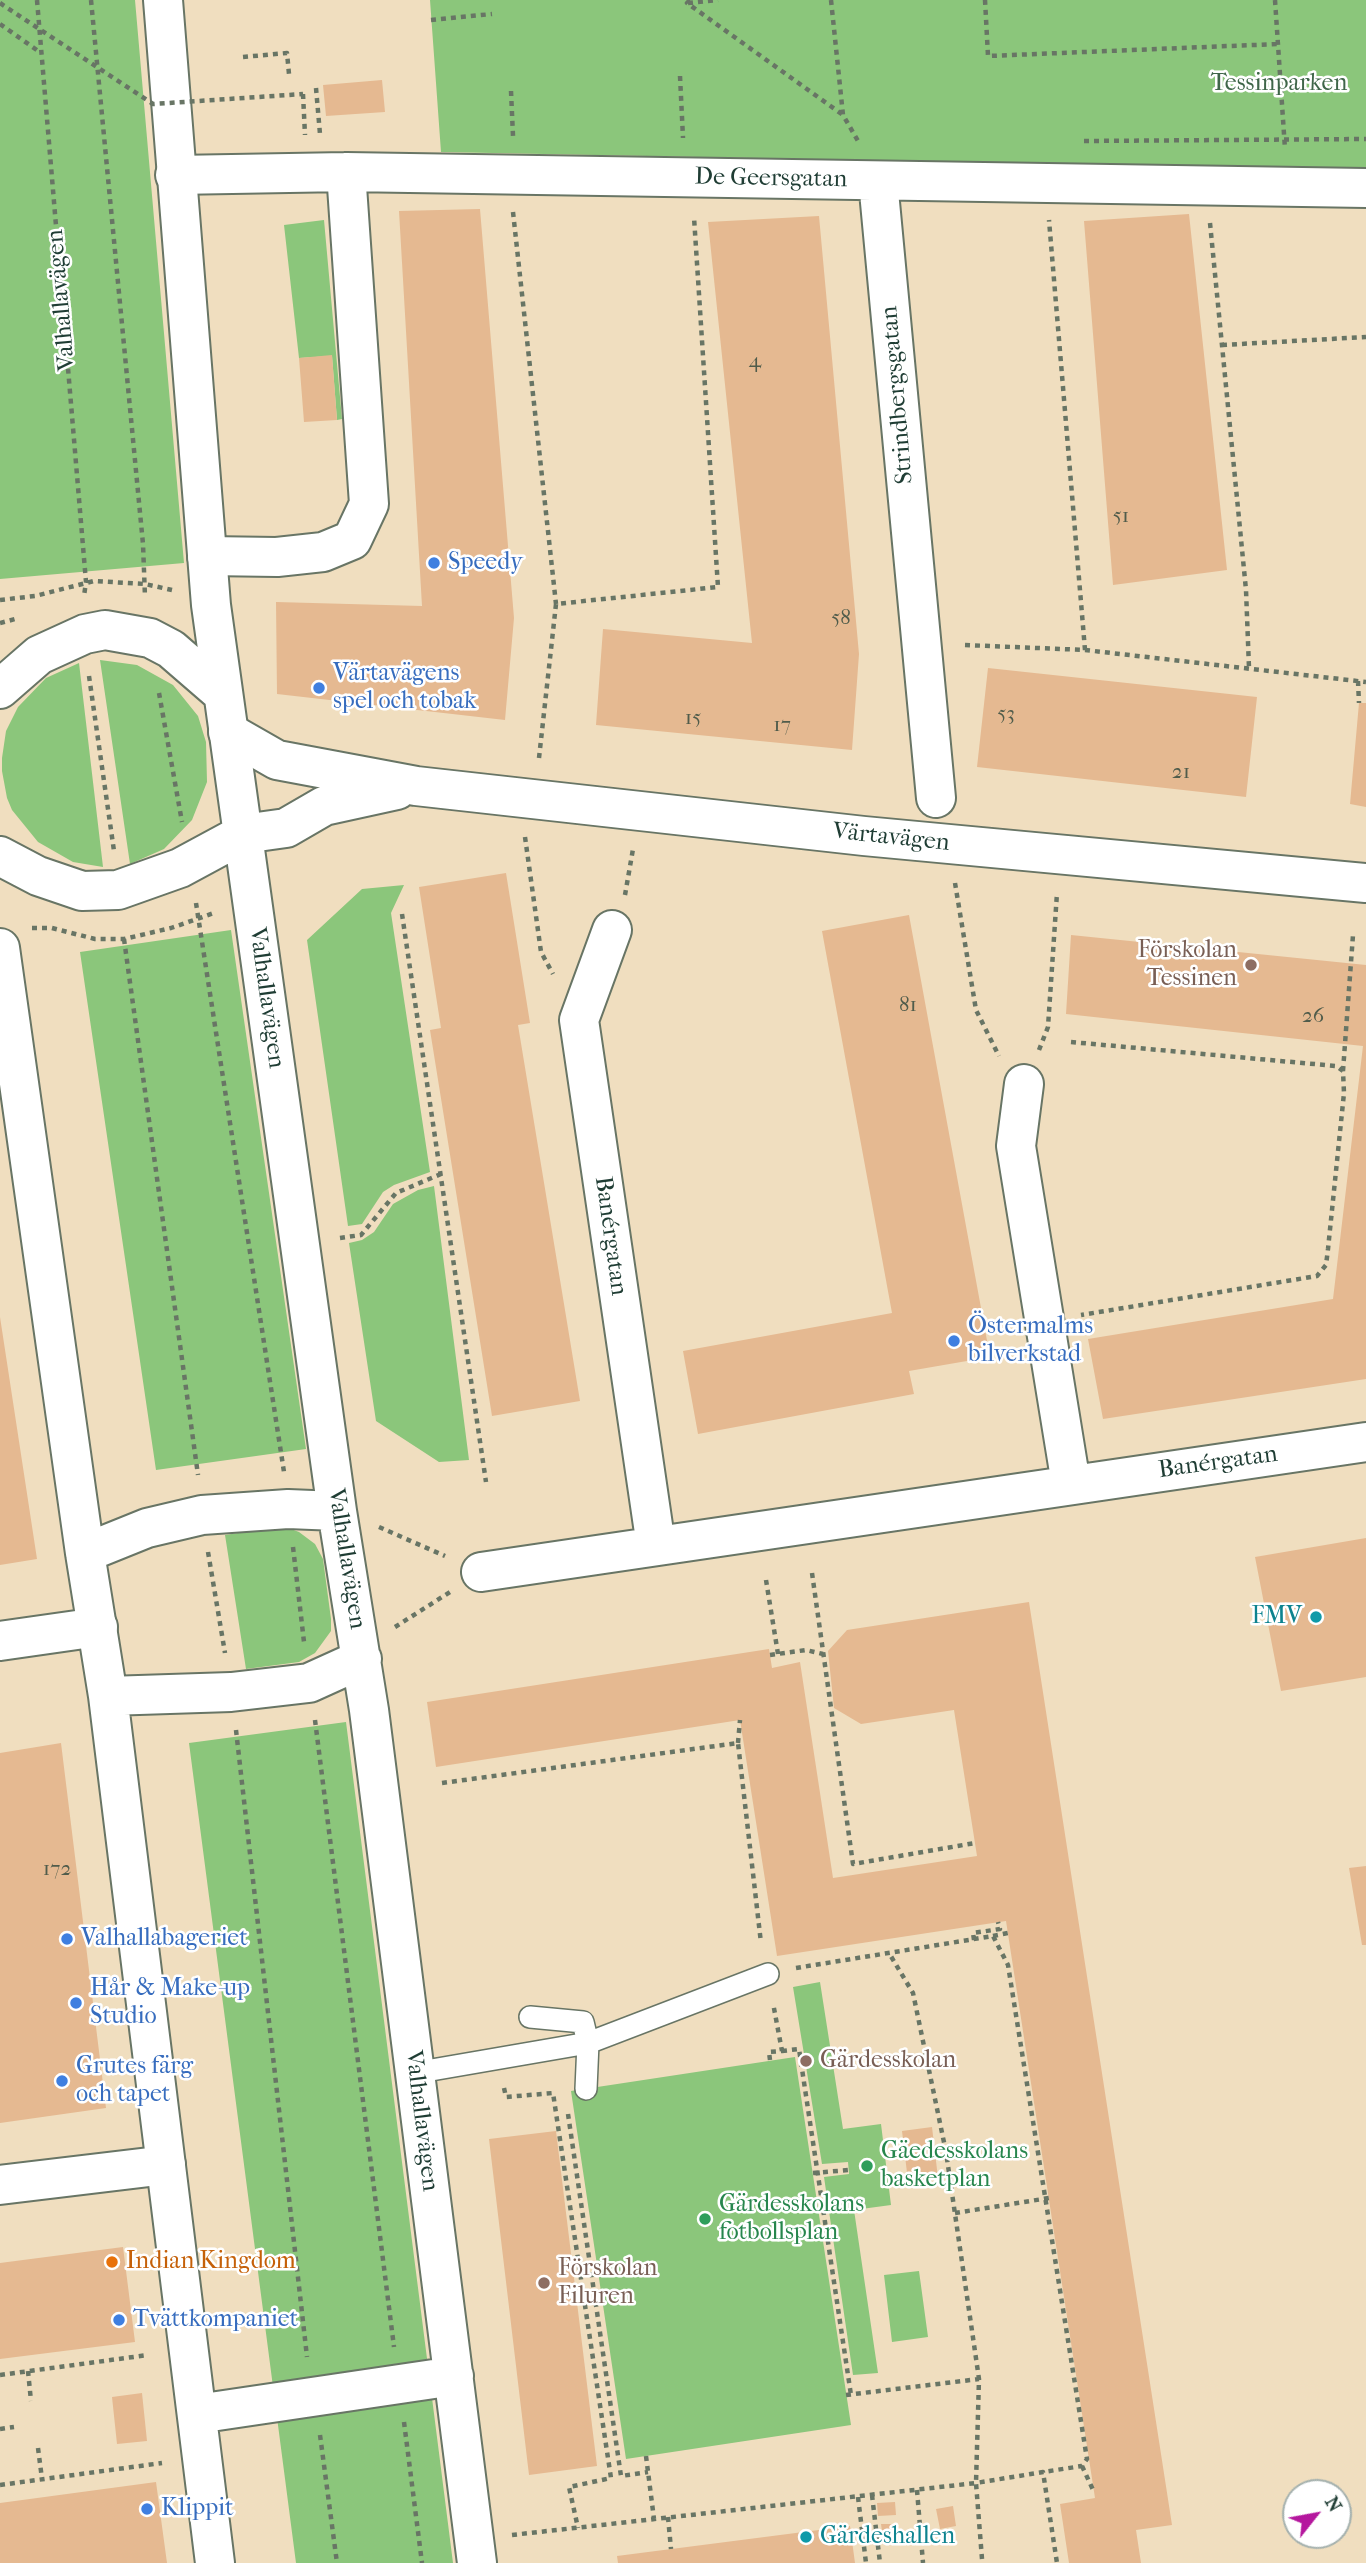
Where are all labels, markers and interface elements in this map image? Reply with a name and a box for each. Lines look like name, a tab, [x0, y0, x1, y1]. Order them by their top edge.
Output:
park label: Tessinparken	[1211, 70, 1347, 98]
street label: De Geersgatan	[694, 163, 848, 195]
street label: Valhallavägen	[41, 228, 83, 372]
street label: Strindbergsgatan	[876, 305, 920, 485]
house number: 4	[749, 349, 761, 375]
house number: 51	[1113, 504, 1129, 530]
place label: Speedy	[448, 549, 523, 577]
marker: Speedy	[426, 555, 442, 571]
house number: 58	[831, 606, 851, 632]
place label: Värtavägens spel och tobak	[333, 660, 476, 716]
marker: Värtavägens spel och tobak	[311, 680, 327, 696]
house number: 53	[997, 702, 1015, 728]
house number: 15	[685, 706, 701, 732]
house number: 17	[773, 713, 791, 739]
house number: 21	[1172, 760, 1190, 786]
street label: Värtavägen	[831, 818, 951, 858]
street label: Valhallavägen	[242, 926, 290, 1070]
place label: Förskolan Tessinen	[1138, 937, 1237, 993]
marker: Förskolan Tessinen	[1243, 957, 1259, 973]
house number: 81	[899, 993, 917, 1019]
house number: 26	[1302, 1004, 1324, 1030]
street label: Banérgatan	[587, 1175, 633, 1297]
place label: Östermalms bilverkstad	[968, 1313, 1093, 1369]
marker: Östermalms bilverkstad	[946, 1333, 962, 1349]
street label: Banérgatan	[1157, 1440, 1279, 1486]
street label: Valhallavägen	[321, 1487, 371, 1631]
place label: FMV	[1251, 1603, 1302, 1631]
marker: FMV	[1308, 1609, 1324, 1625]
house number: 172	[43, 1857, 71, 1883]
place label: Valhallabageriet	[81, 1925, 248, 1953]
marker: Valhallabageriet	[59, 1931, 75, 1947]
place label: Hår & Make-up Studio	[90, 1975, 250, 2031]
marker: Hår & Make-up Studio	[68, 1995, 84, 2011]
place label: Gärdesskolan	[820, 2047, 956, 2075]
street label: Valhallavägen	[398, 2049, 444, 2193]
place label: Grutes färg och tapet	[76, 2053, 193, 2109]
marker: Gärdesskolan	[798, 2053, 814, 2069]
marker: Grutes färg och tapet	[54, 2073, 70, 2089]
place label: Gäedesskolans basketplan	[881, 2138, 1028, 2194]
marker: Gäedesskolans basketplan	[859, 2158, 875, 2174]
place label: Gärdesskolans fotbollsplan	[719, 2191, 864, 2247]
marker: Gärdesskolans fotbollsplan	[697, 2211, 713, 2227]
place label: Indian Kingdom	[126, 2248, 296, 2276]
marker: Indian Kingdom	[104, 2254, 120, 2270]
place label: Förskolan Filuren	[558, 2255, 657, 2311]
marker: Förskolan Filuren	[536, 2275, 552, 2291]
place label: Tvättkompaniet	[133, 2306, 298, 2334]
marker: Tvättkompaniet	[111, 2312, 127, 2328]
north arrow	[1282, 2479, 1352, 2549]
text: N	[1320, 2492, 1346, 2516]
place label: Klippit	[161, 2495, 234, 2523]
marker: Klippit	[139, 2501, 155, 2517]
place label: Gärdeshallen	[820, 2523, 955, 2551]
marker: Gärdeshallen	[798, 2529, 814, 2545]

